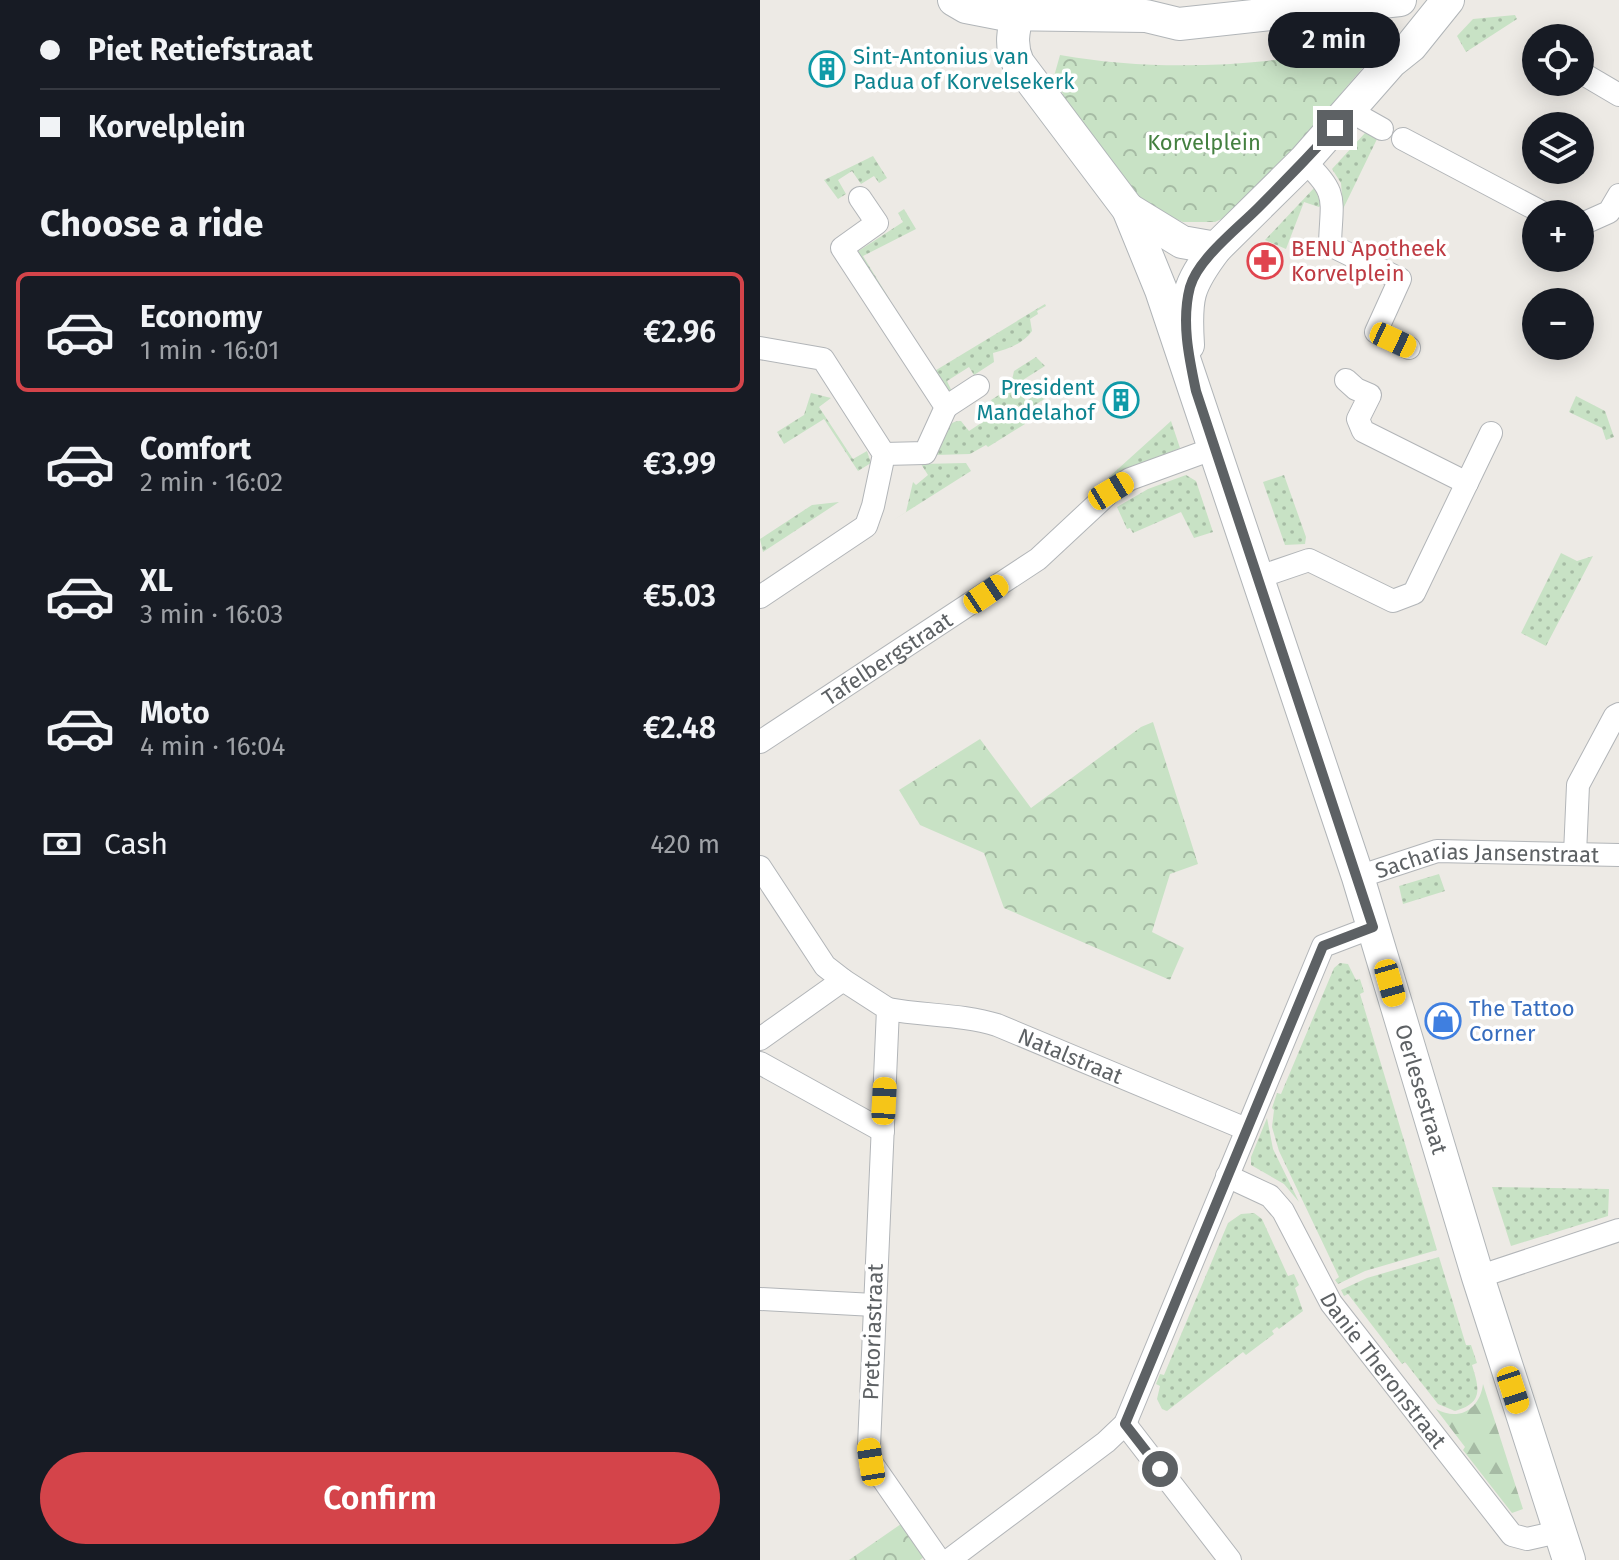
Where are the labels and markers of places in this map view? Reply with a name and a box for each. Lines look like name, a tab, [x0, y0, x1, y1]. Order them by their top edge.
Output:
place label: Sint-Antonius van Padua of Korvelsekerk	[853, 43, 1075, 95]
building icon: Sint-Antonius van Padua of Korvelsekerk	[808, 50, 846, 88]
place label: BENU Apotheek Korvelplein	[1291, 235, 1447, 287]
pharmacy icon: BENU Apotheek Korvelplein	[1246, 242, 1284, 280]
place label: President Mandelahof	[976, 374, 1097, 426]
building icon: President Mandelahof	[1102, 381, 1140, 419]
place label: The Tattoo Corner	[1469, 995, 1575, 1047]
shop icon: The Tattoo Corner	[1424, 1002, 1462, 1040]

